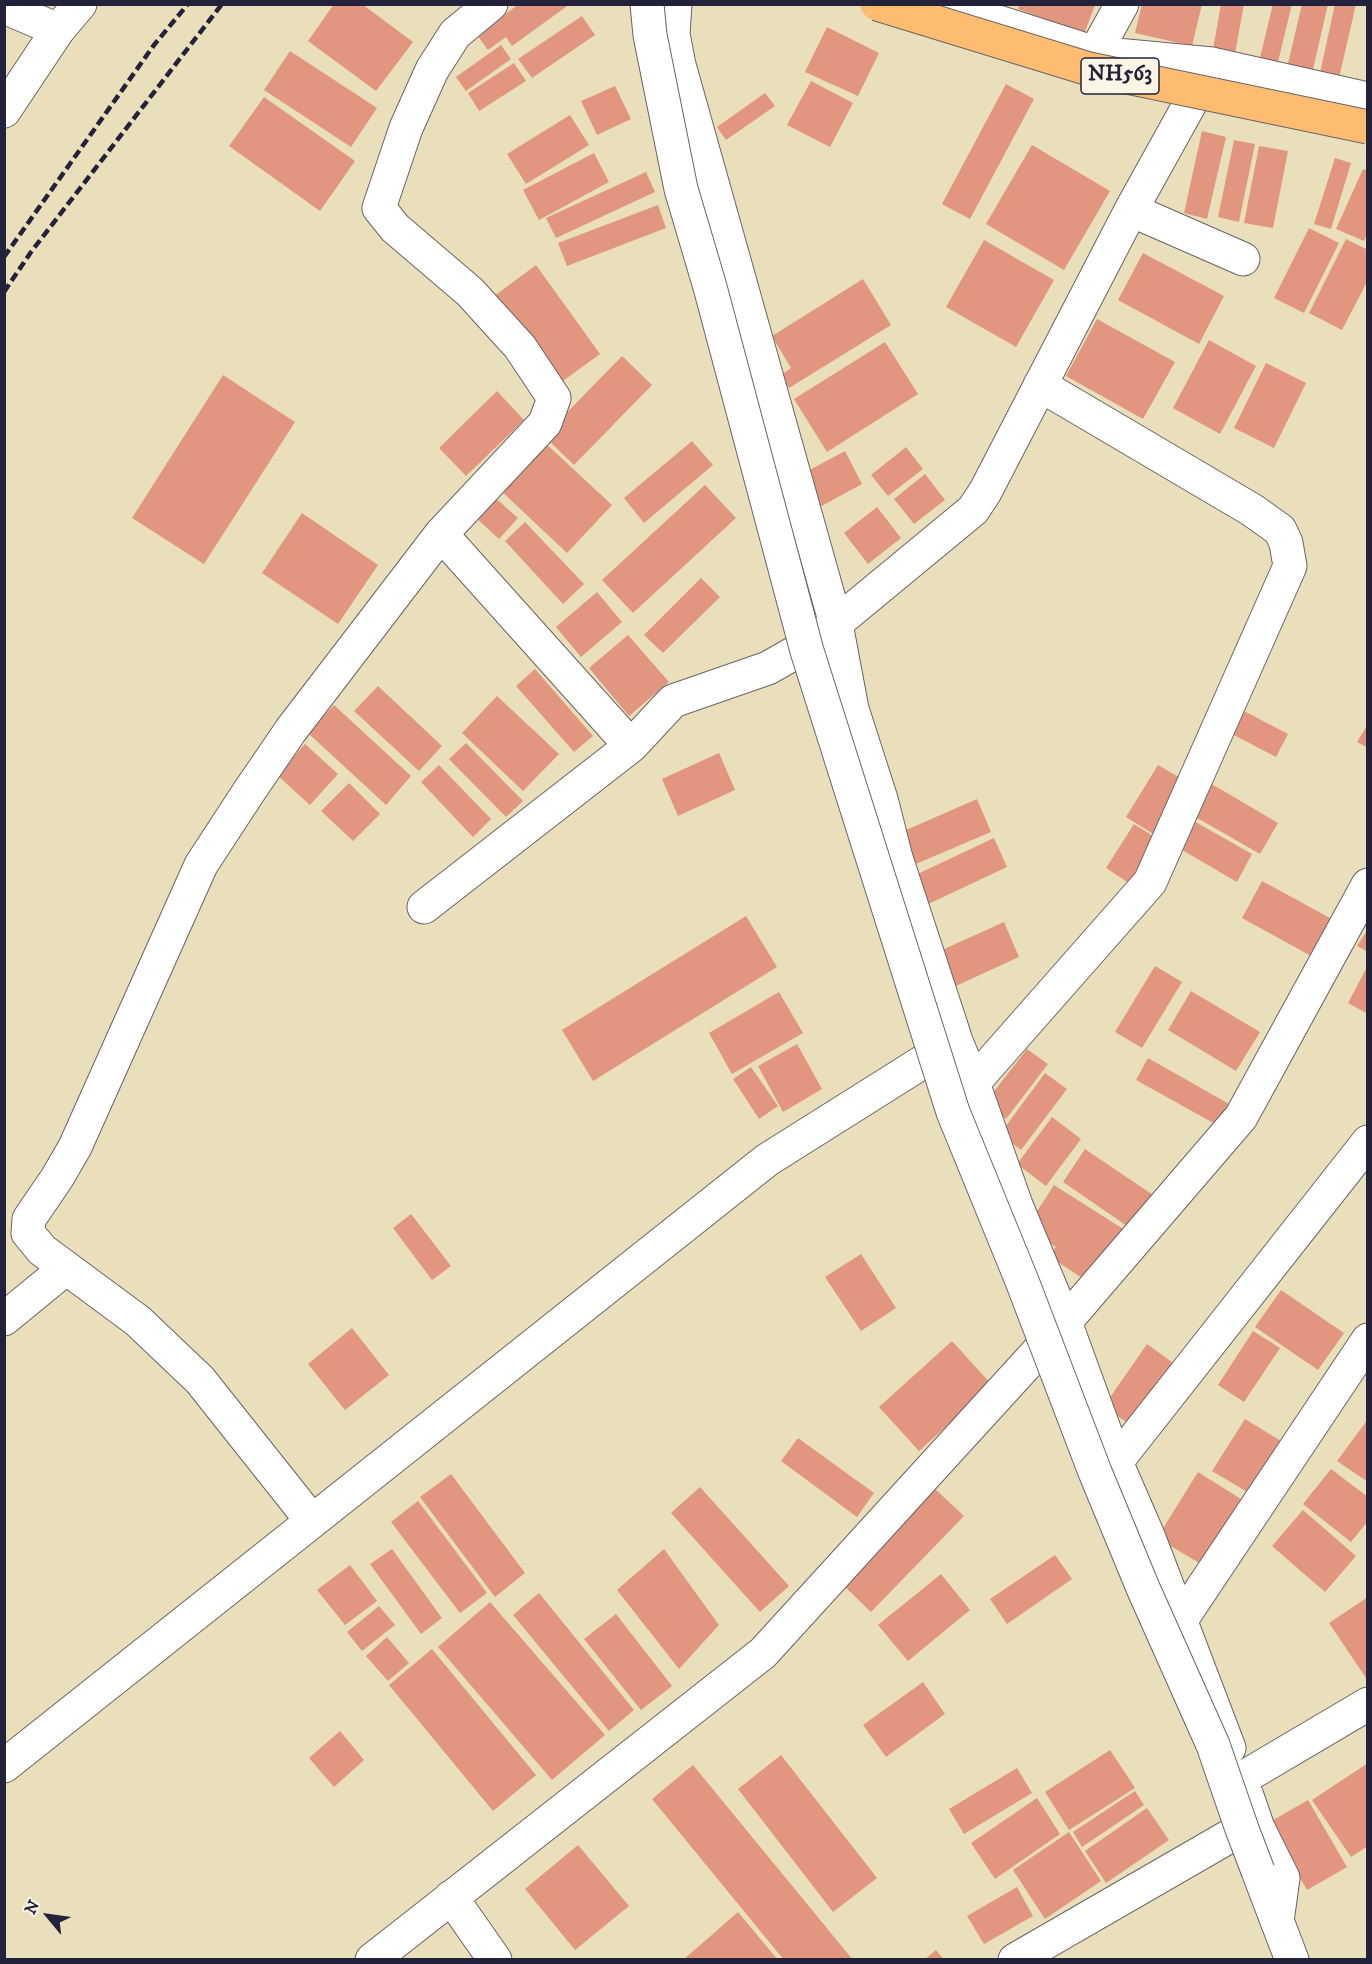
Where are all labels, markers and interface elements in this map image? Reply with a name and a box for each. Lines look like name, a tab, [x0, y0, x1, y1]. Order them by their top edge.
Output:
road number: NH563	[1081, 58, 1159, 94]
north arrow	[18, 1886, 78, 1946]
text: N	[20, 1897, 44, 1918]

